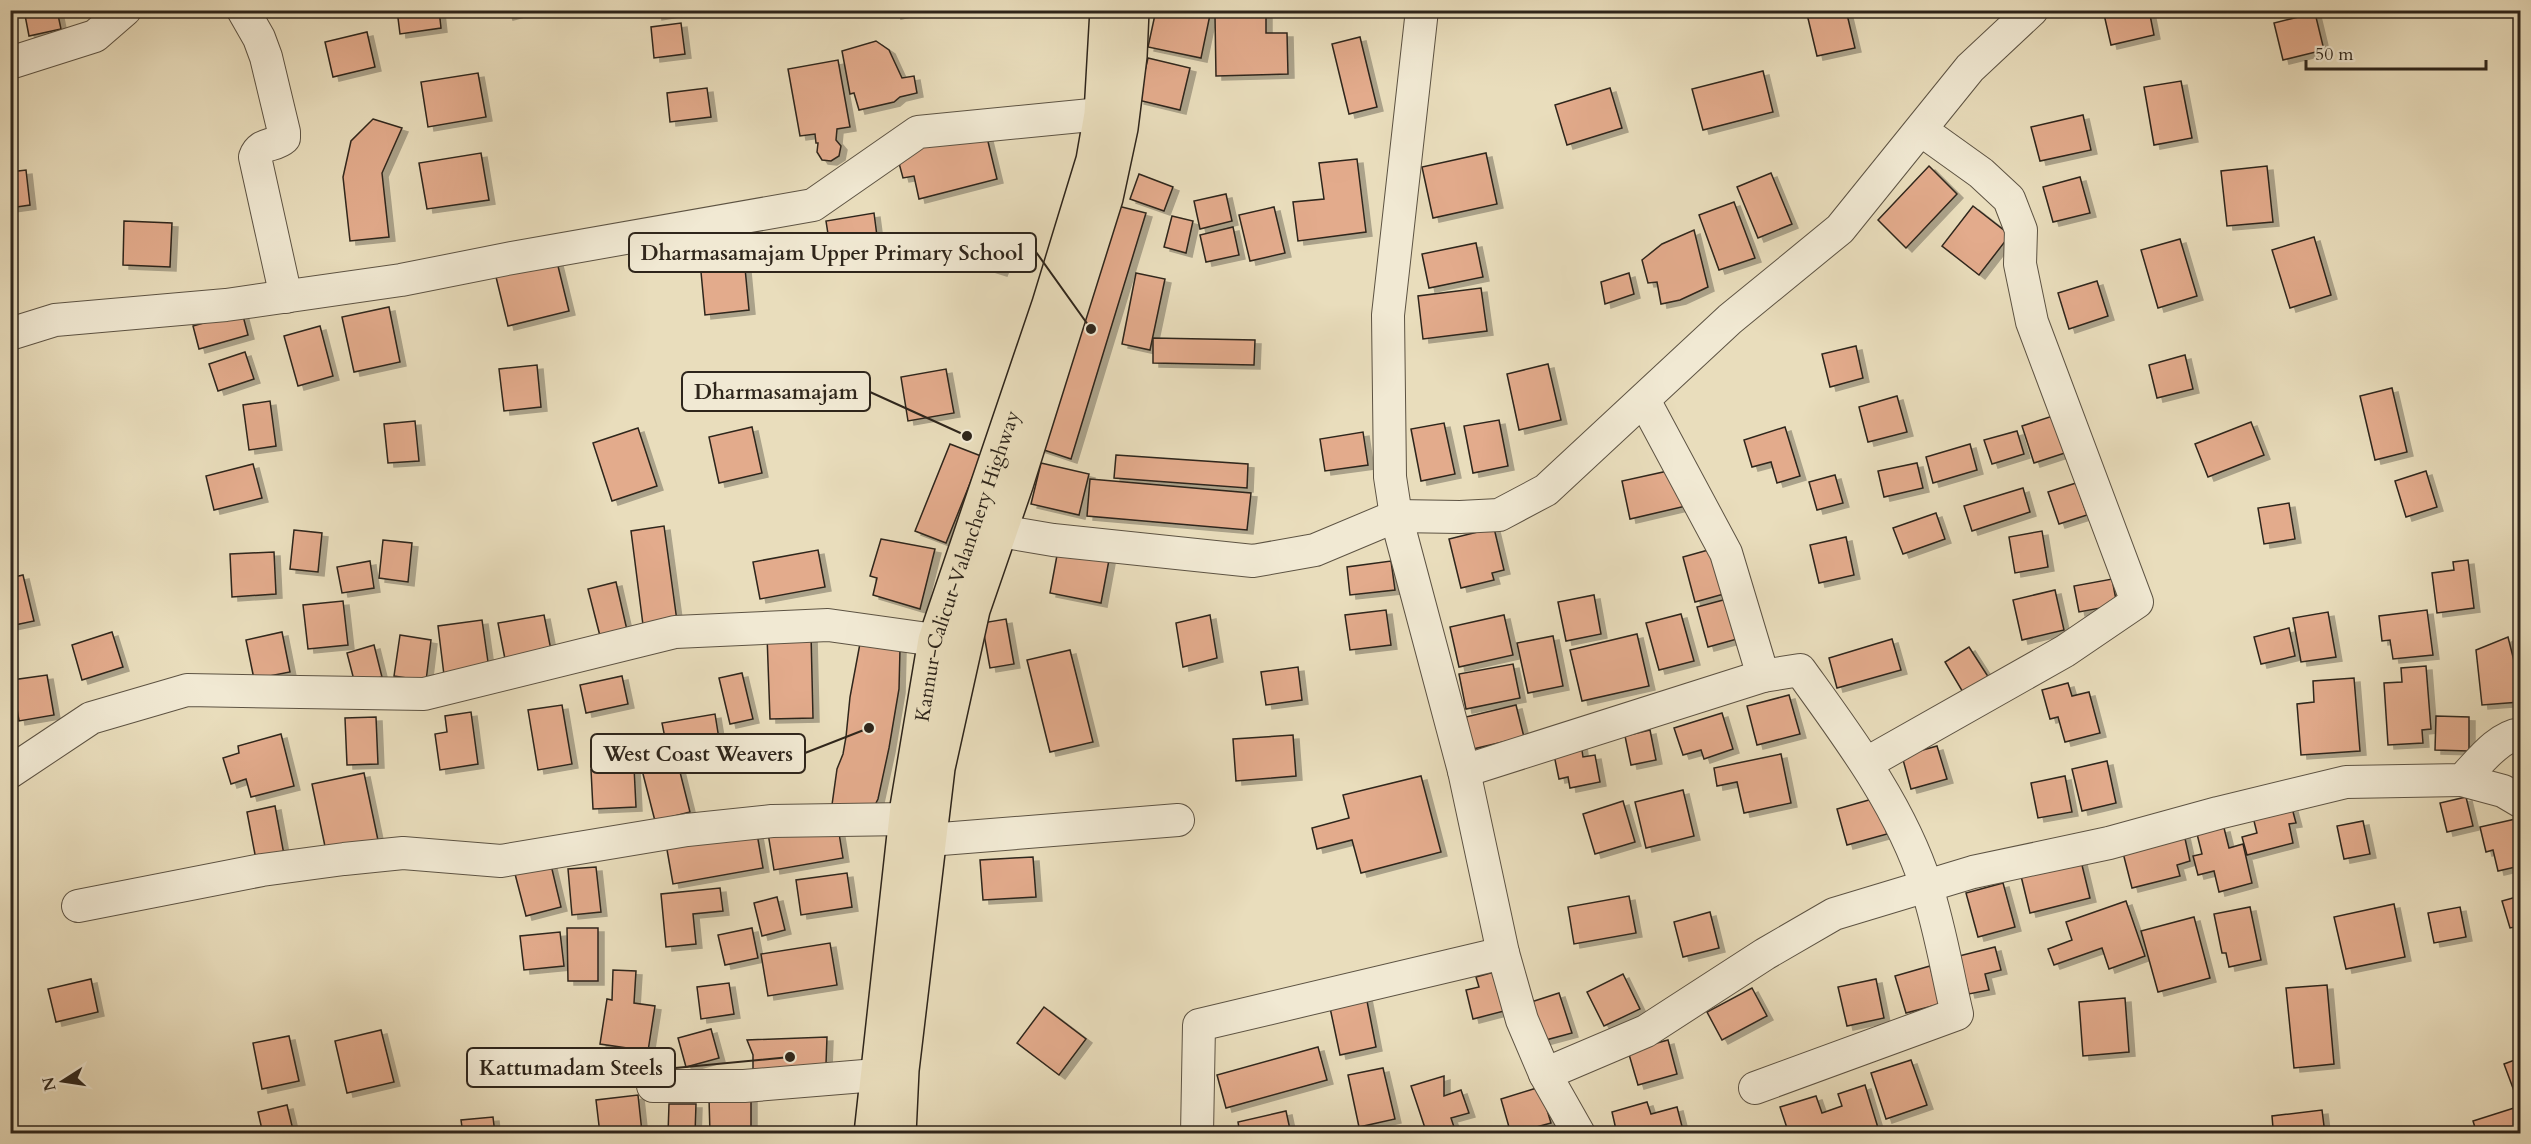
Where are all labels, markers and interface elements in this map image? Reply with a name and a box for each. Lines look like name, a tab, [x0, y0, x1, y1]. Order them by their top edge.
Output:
scale bar	[2306, 33, 2486, 71]
text: 50 m	[2315, 42, 2354, 67]
callout: Dharmasamajam Upper Primary School	[629, 233, 1036, 272]
text: Dharmasamajam Upper Primary School	[640, 239, 1024, 268]
callout: Dharmasamajam	[682, 372, 870, 411]
text: Dharmasamajam	[694, 378, 859, 407]
street label: Kannur-Calicut-Valanchery Highway	[909, 406, 1026, 724]
callout: West Coast Weavers	[591, 734, 805, 773]
text: West Coast Weavers	[602, 740, 793, 769]
callout: Kattumadam Steels	[467, 1048, 675, 1087]
north arrow	[33, 1051, 93, 1111]
text: Kattumadam Steels	[479, 1054, 663, 1083]
text: N	[37, 1075, 62, 1093]

